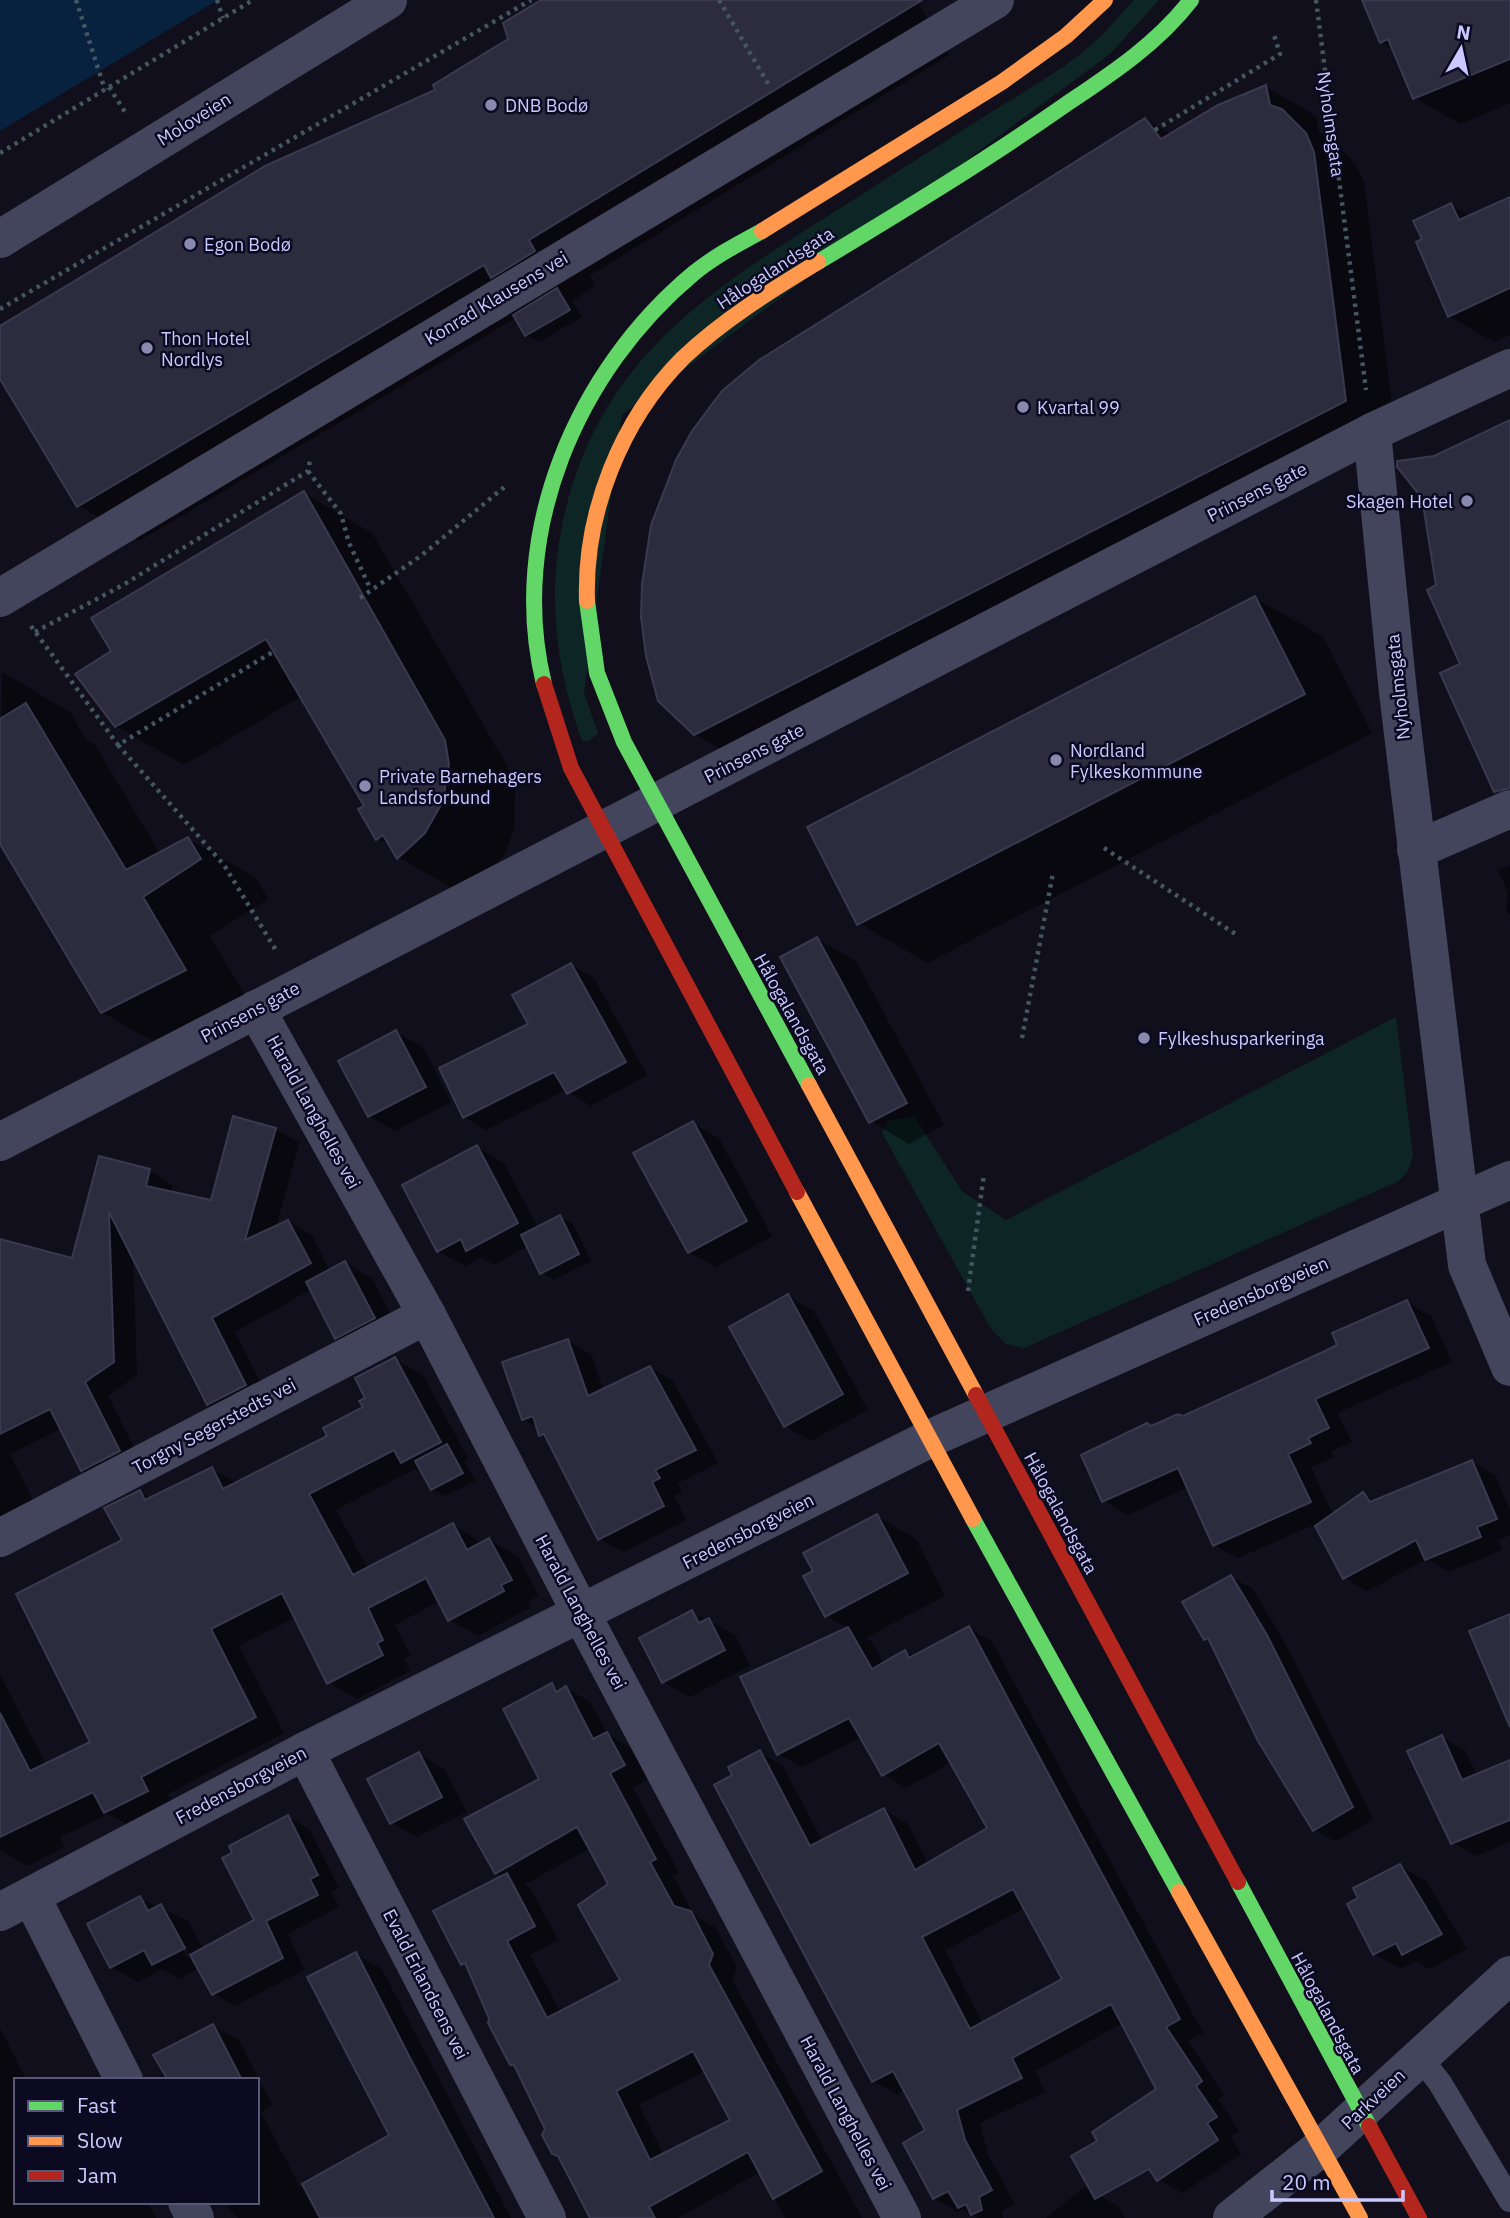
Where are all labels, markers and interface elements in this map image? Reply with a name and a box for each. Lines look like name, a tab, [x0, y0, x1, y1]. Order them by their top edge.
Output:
north arrow	[1426, 14, 1496, 84]
text: N	[1455, 19, 1472, 45]
street label: Nyholmsgata	[1312, 70, 1350, 179]
street label: Moloveien	[153, 87, 235, 151]
place label: DNB Bodø	[505, 94, 588, 117]
marker: DNB Bodø	[483, 97, 499, 113]
street label: Hålogalandsgata	[712, 221, 838, 314]
place label: Egon Bodø	[204, 233, 291, 256]
marker: Egon Bodø	[182, 236, 198, 252]
street label: Konrad Klausens vei	[420, 246, 572, 350]
place label: Thon Hotel Nordlys	[161, 327, 250, 371]
marker: Thon Hotel Nordlys	[139, 340, 155, 356]
place label: Kvartal 99	[1037, 396, 1120, 419]
marker: Kvartal 99	[1015, 399, 1031, 415]
street label: Prinsens gate	[1203, 457, 1311, 527]
place label: Skagen Hotel	[1346, 490, 1453, 513]
marker: Skagen Hotel	[1459, 493, 1475, 509]
street label: Nyholmsgata	[1381, 633, 1415, 741]
street label: Prinsens gate	[700, 718, 808, 788]
place label: Nordland Fylkeskommune	[1070, 739, 1203, 783]
marker: Nordland Fylkeskommune	[1048, 752, 1064, 768]
place label: Private Barnehagers Landsforbund	[379, 765, 542, 809]
marker: Private Barnehagers Landsforbund	[357, 778, 373, 794]
street label: Hålogalandsgata	[749, 949, 835, 1079]
street label: Prinsens gate	[196, 976, 304, 1048]
place label: Fylkeshusparkeringa	[1158, 1027, 1325, 1050]
marker: Fylkeshusparkeringa	[1136, 1030, 1152, 1046]
street label: Harald Langhelles vei	[262, 1031, 366, 1193]
street label: Fredensborgveien	[1190, 1251, 1332, 1331]
street label: Torgny Segerstedts vei	[128, 1373, 300, 1479]
street label: Hålogalandsgata	[1019, 1448, 1103, 1578]
street label: Fredensborgveien	[678, 1488, 818, 1574]
street label: Harald Langhelles vei	[530, 1531, 632, 1693]
street label: Fredensborgveien	[172, 1741, 310, 1829]
street label: Evald Erlandsens vei	[378, 1905, 474, 2063]
street label: Hålogalandsgata	[1286, 1948, 1370, 2078]
street label: Harald Langhelles vei	[795, 2032, 897, 2194]
street label: Parkveien	[1336, 2064, 1410, 2134]
legend	[14, 2078, 259, 2204]
text: Fast	[77, 2091, 117, 2119]
text: Slow	[77, 2126, 123, 2154]
scale bar	[1272, 2158, 1403, 2202]
text: Jam	[77, 2161, 117, 2189]
text: 20 m	[1282, 2168, 1331, 2196]

